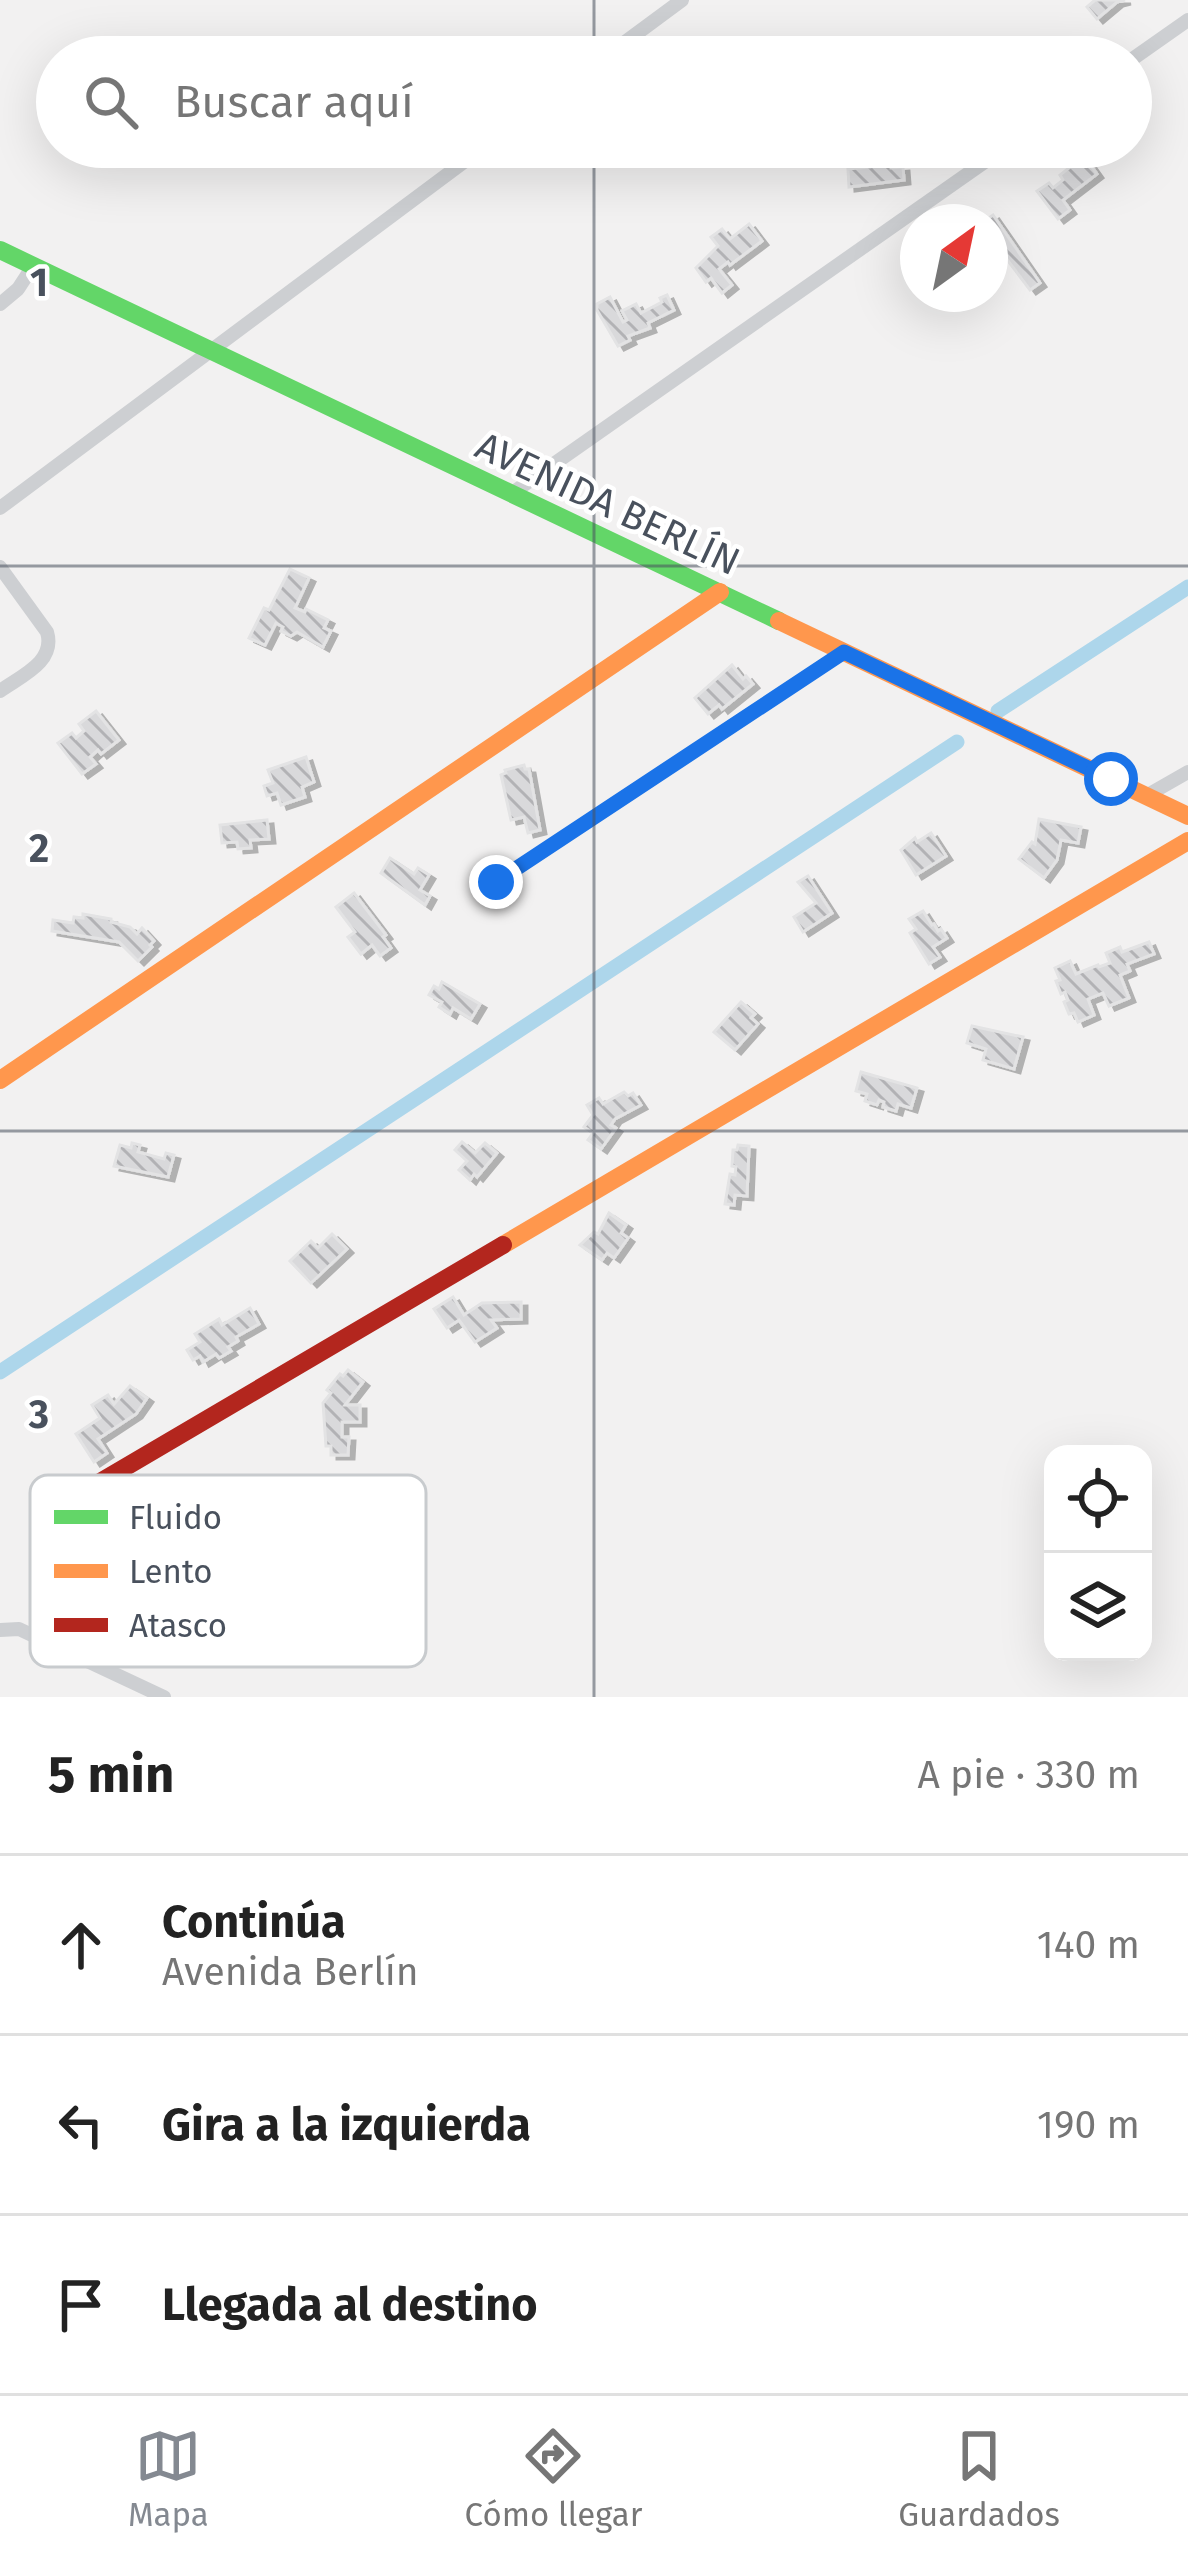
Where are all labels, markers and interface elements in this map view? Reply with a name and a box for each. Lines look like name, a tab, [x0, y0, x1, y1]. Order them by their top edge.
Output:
search box	[36, 36, 1152, 168]
icon: search	[78, 69, 144, 135]
text: Buscar aquí	[174, 75, 414, 129]
north arrow	[900, 204, 1008, 312]
text: 1	[30, 260, 48, 306]
street label: AVENIDA BERLÍN	[468, 423, 747, 585]
route start	[1084, 752, 1138, 806]
text: 2	[29, 826, 49, 872]
route end	[469, 855, 523, 909]
text: 3	[28, 1392, 49, 1438]
map controls	[1044, 1445, 1152, 1661]
button: locate	[1044, 1445, 1152, 1553]
legend	[30, 1475, 426, 1667]
text: Fluido	[129, 1498, 222, 1538]
text: Lento	[129, 1552, 213, 1592]
button: layers	[1044, 1553, 1152, 1661]
text: Atasco	[129, 1606, 227, 1646]
text: 5 min	[48, 1744, 174, 1806]
text: A pie · 330 m	[917, 1752, 1140, 1798]
text: Continúa	[162, 1895, 346, 1949]
icon: ahead	[48, 1912, 114, 1978]
text: 140 m	[1037, 1922, 1140, 1968]
text: Avenida Berlín	[162, 1949, 419, 1995]
icon: left	[48, 2092, 114, 2158]
text: Gira a la izquierda	[162, 2098, 531, 2152]
text: 190 m	[1037, 2102, 1140, 2148]
icon: arrive	[48, 2272, 114, 2338]
text: Llegada al destino	[162, 2278, 537, 2332]
tab: Mapa	[128, 2423, 209, 2535]
tab: Cómo llegar	[465, 2423, 642, 2535]
tab: Guardados	[898, 2423, 1060, 2535]

